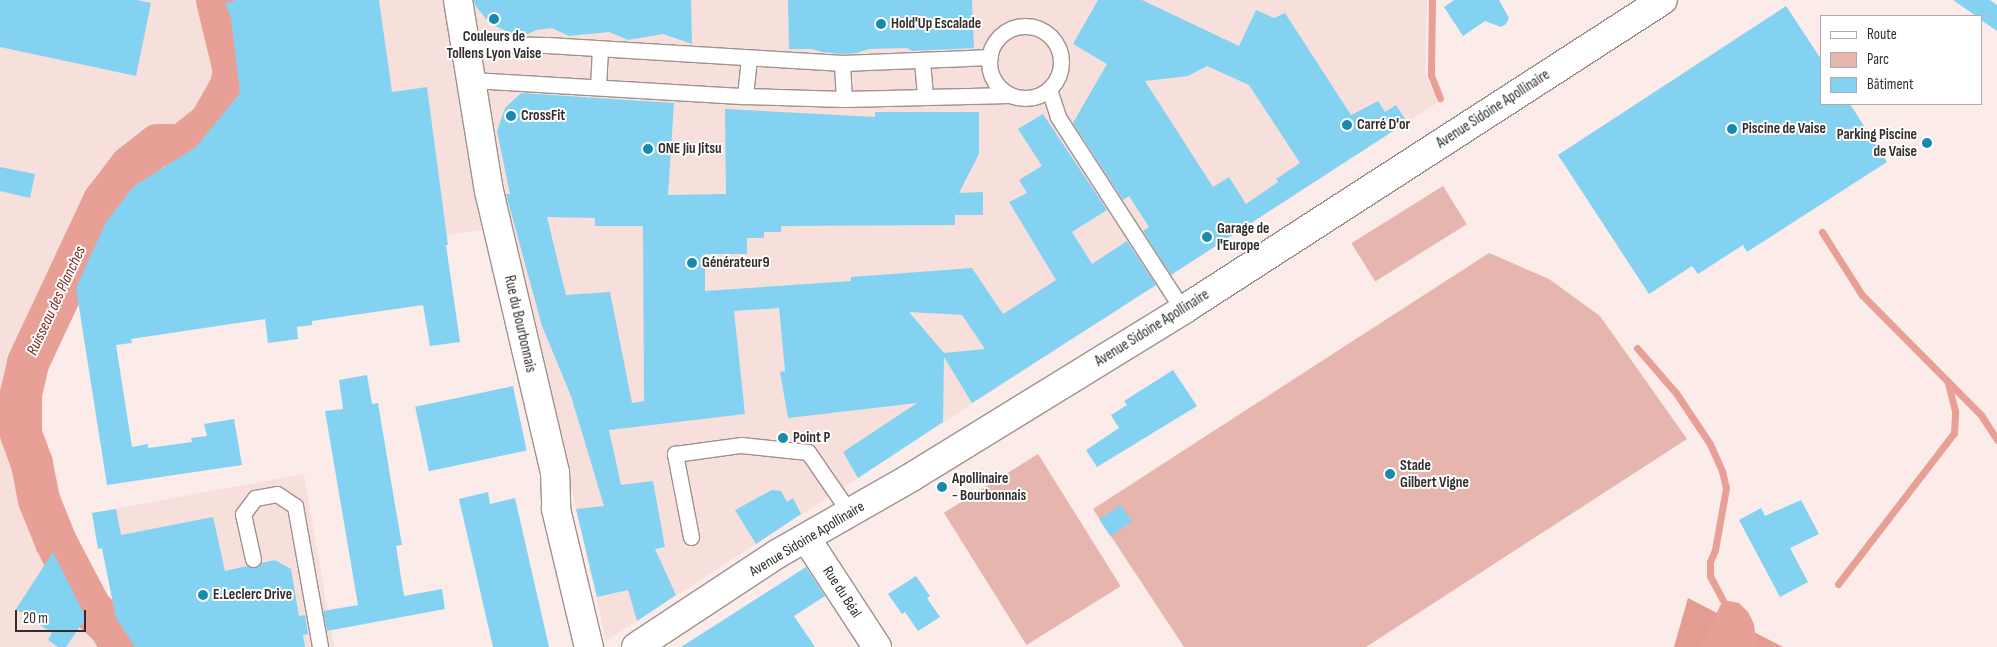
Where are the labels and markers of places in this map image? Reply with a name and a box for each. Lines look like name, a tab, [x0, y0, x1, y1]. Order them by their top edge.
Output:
marker: Couleurs de Tollens Lyon Vaise	[488, 13, 500, 25]
place label: Hold'Up Escalade	[891, 15, 981, 33]
marker: Hold'Up Escalade	[875, 18, 887, 30]
place label: Couleurs de Tollens Lyon Vaise	[447, 27, 541, 62]
place label: CrossFit	[521, 107, 565, 125]
marker: CrossFit	[505, 110, 517, 122]
place label: Carré D'or	[1357, 116, 1410, 134]
marker: Carré D'or	[1341, 119, 1353, 131]
place label: Piscine de Vaise	[1742, 120, 1826, 138]
marker: Piscine de Vaise	[1726, 123, 1738, 135]
place label: Parking Piscine de Vaise	[1837, 125, 1917, 160]
marker: Parking Piscine de Vaise	[1921, 137, 1933, 149]
place label: ONE Jiu Jitsu	[658, 140, 722, 158]
marker: ONE Jiu Jitsu	[642, 143, 654, 155]
place label: Garage de l'Europe	[1217, 219, 1269, 254]
marker: Garage de l'Europe	[1201, 231, 1213, 243]
place label: Générateur9	[702, 254, 770, 272]
marker: Générateur9	[686, 257, 698, 269]
place label: Point P	[793, 429, 830, 447]
marker: Point P	[777, 432, 789, 444]
place label: Stade Gilbert Vigne	[1400, 456, 1469, 491]
marker: Stade Gilbert Vigne	[1384, 468, 1396, 480]
place label: Apollinaire - Bourbonnais	[952, 469, 1026, 504]
marker: Apollinaire - Bourbonnais	[936, 481, 948, 493]
place label: E.Leclerc Drive	[213, 586, 292, 604]
marker: E.Leclerc Drive	[197, 589, 209, 601]

